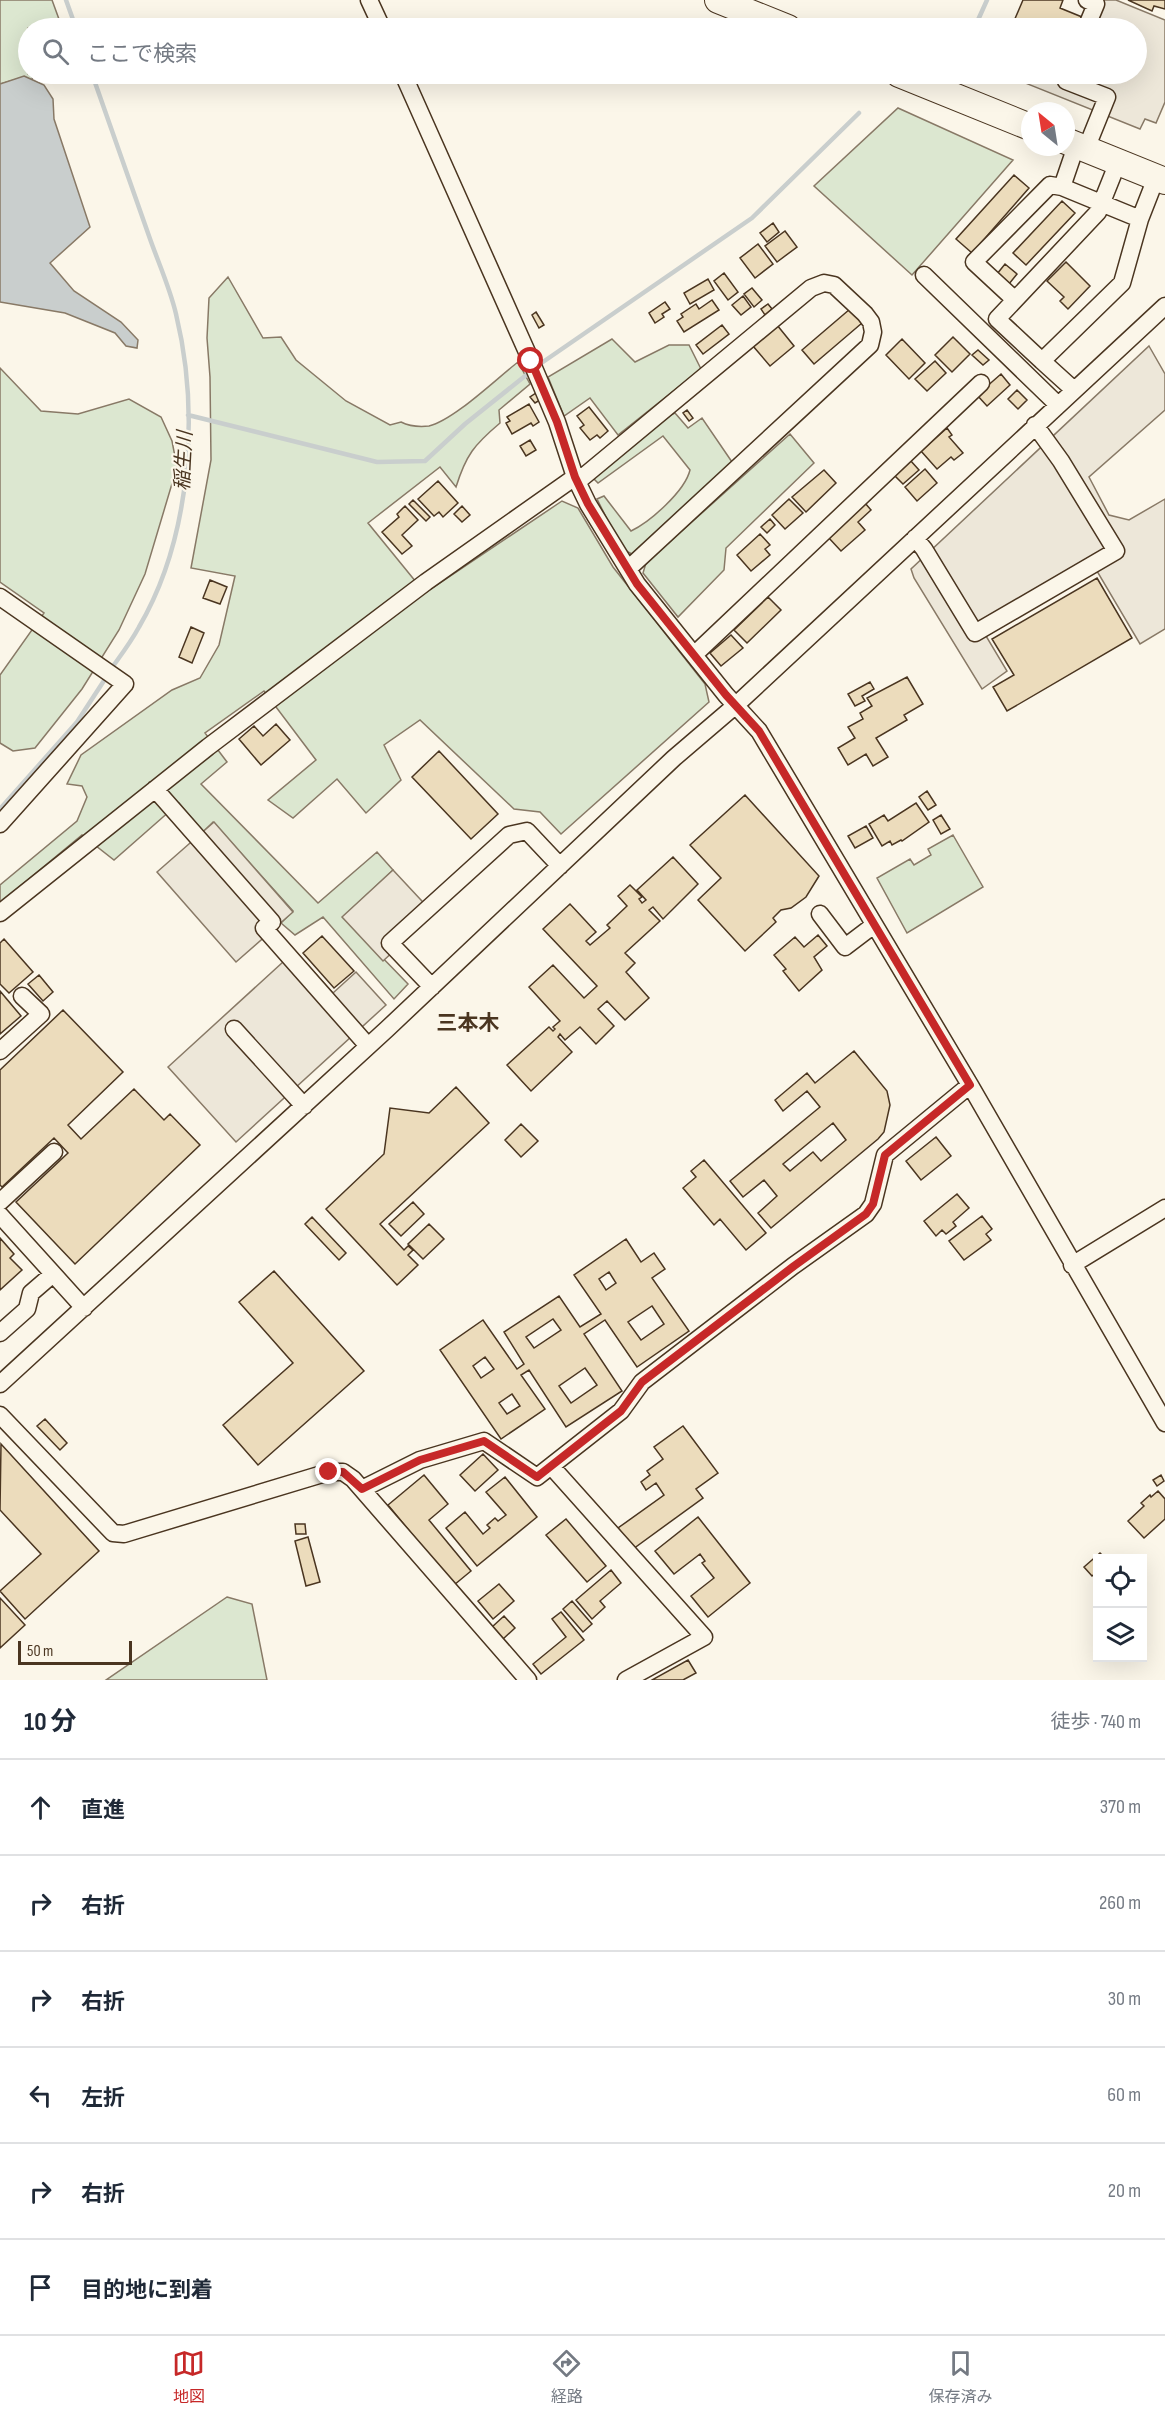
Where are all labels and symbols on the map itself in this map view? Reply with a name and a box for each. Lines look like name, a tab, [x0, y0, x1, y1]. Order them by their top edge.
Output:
north arrow	[1021, 102, 1075, 156]
route start	[517, 347, 543, 373]
water label: 稲生川	[170, 428, 198, 492]
district label: 三本木	[437, 1011, 500, 1036]
route end	[315, 1458, 341, 1484]
scale bar	[18, 1638, 132, 1666]

